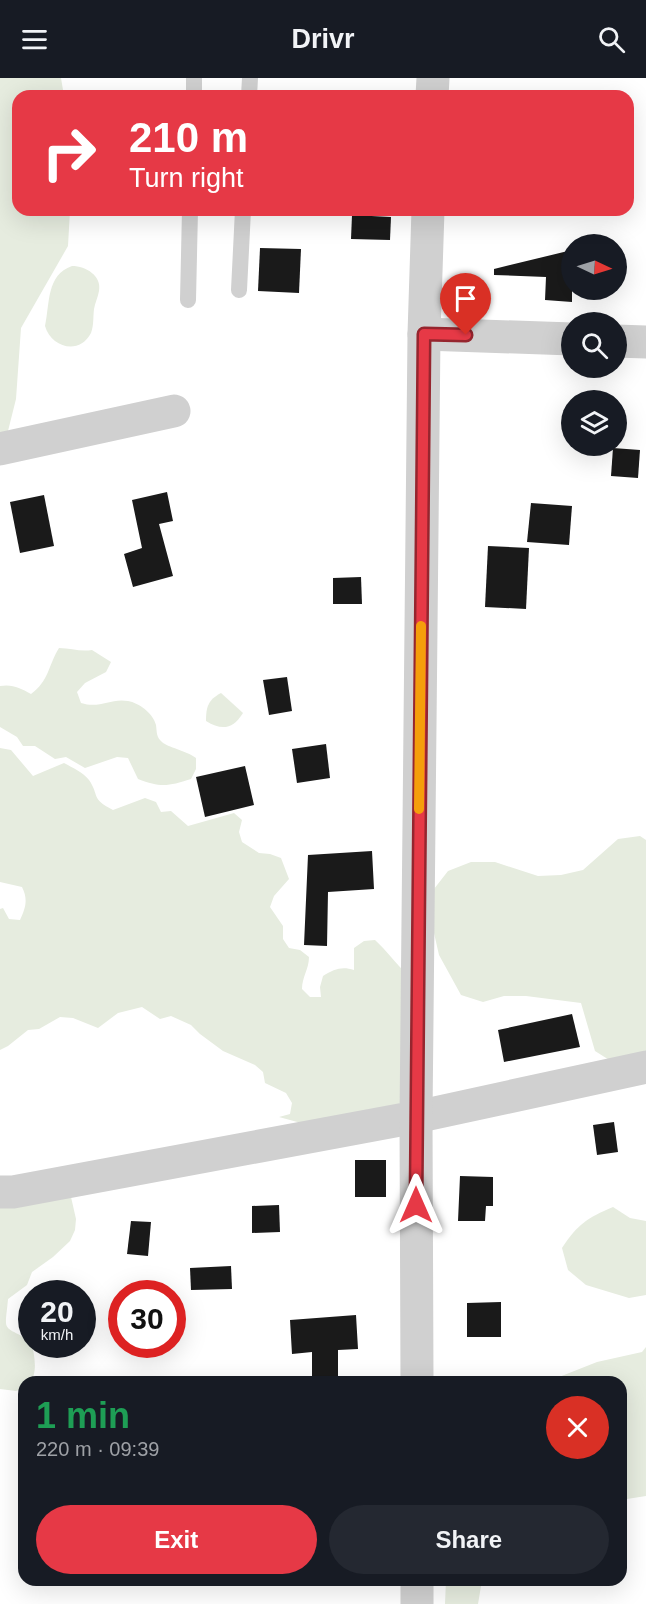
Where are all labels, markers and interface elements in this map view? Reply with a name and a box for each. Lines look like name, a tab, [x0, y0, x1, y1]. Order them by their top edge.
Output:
icon: menu	[18, 23, 51, 56]
icon: search	[595, 23, 628, 56]
text: Drivr	[291, 24, 355, 54]
icon: right	[30, 114, 108, 192]
text: 210 m	[129, 114, 248, 161]
text: Turn right	[129, 163, 244, 193]
north arrow	[561, 234, 627, 300]
map controls	[561, 234, 627, 456]
pin	[440, 273, 491, 335]
icon: arrive	[449, 282, 482, 315]
button: search	[561, 312, 627, 378]
button: layers	[561, 390, 627, 456]
position arrow	[384, 1173, 448, 1237]
speed limit sign: 30	[108, 1280, 186, 1358]
text: 20	[40, 1295, 74, 1328]
text: km/h	[41, 1326, 73, 1343]
text: 1 min	[36, 1395, 130, 1436]
button: close	[546, 1396, 609, 1459]
text: 220 m · 09:39	[36, 1438, 159, 1460]
button: Exit	[36, 1505, 317, 1574]
button: Share	[329, 1505, 609, 1574]

